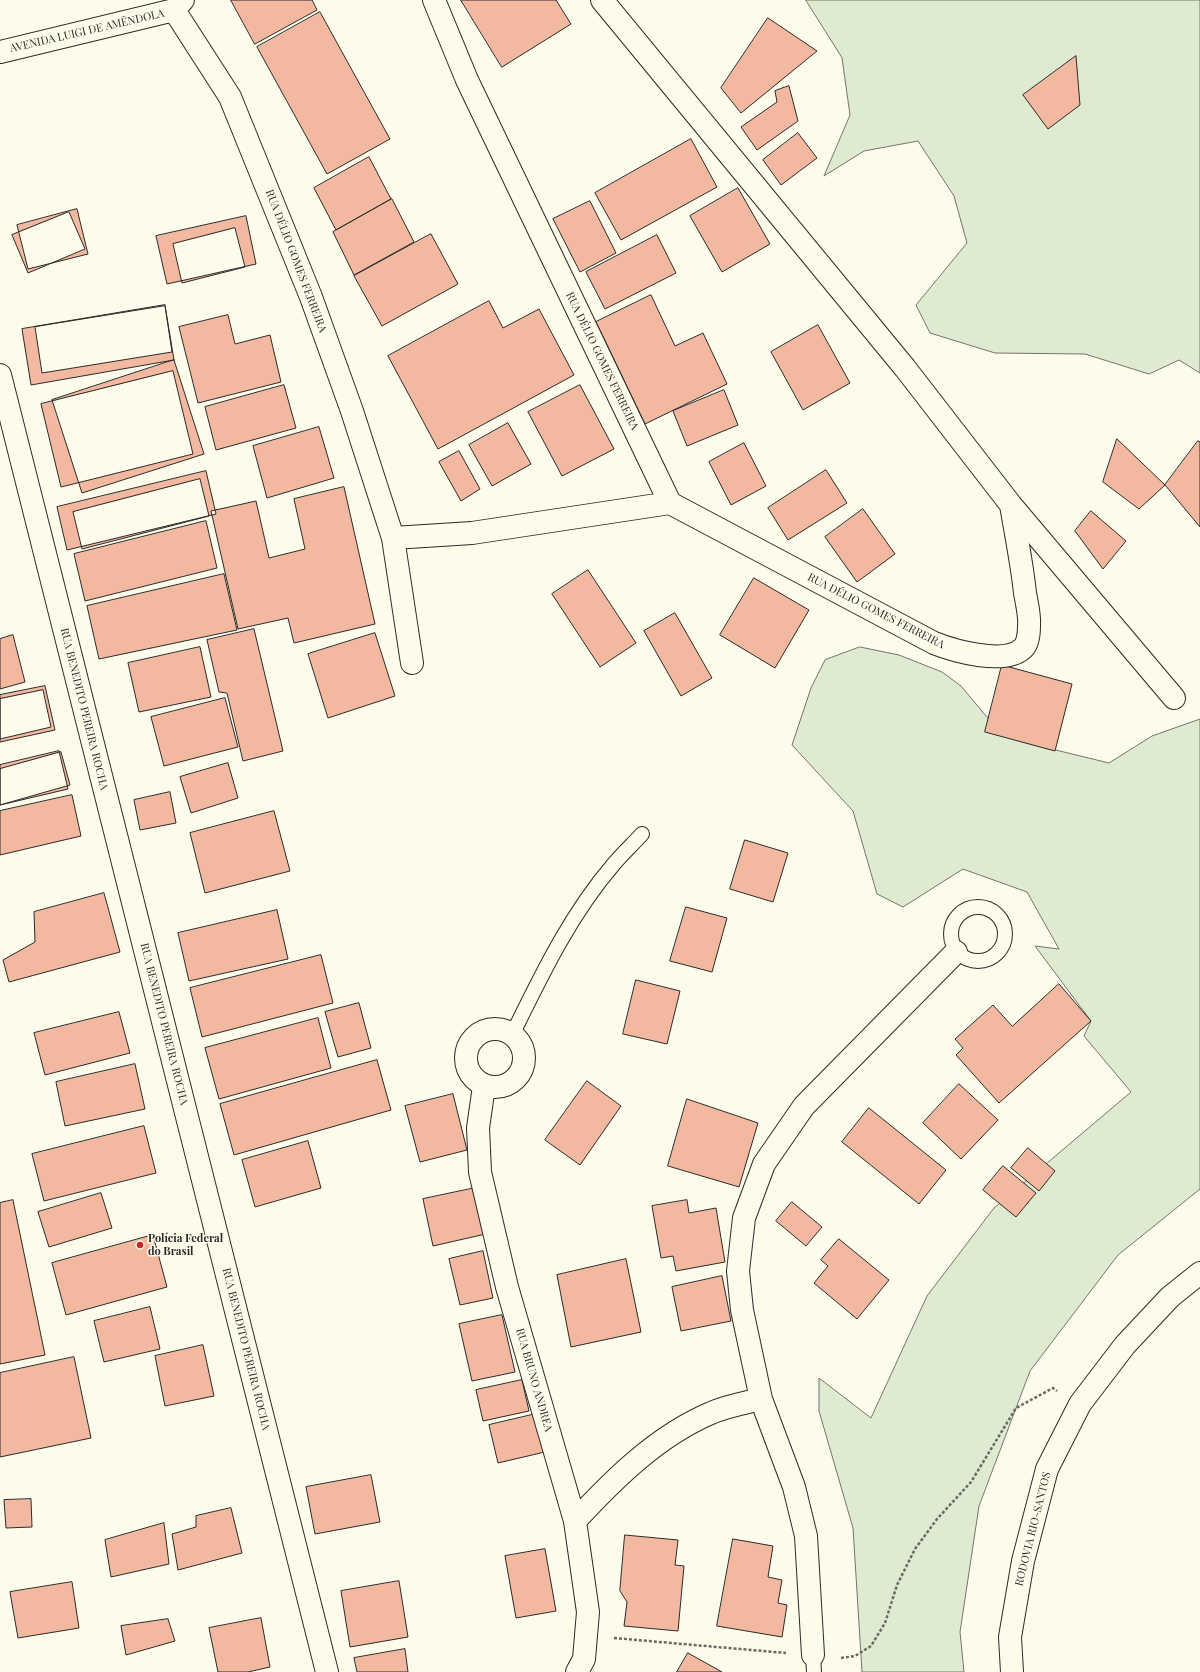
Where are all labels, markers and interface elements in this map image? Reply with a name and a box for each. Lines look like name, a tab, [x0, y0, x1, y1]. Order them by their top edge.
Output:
street label: AVENIDA LUIGI DE AMÊNDOLA	[8, 7, 166, 55]
street label: RUA DÉLIO GOMES FERREIRA	[263, 188, 329, 334]
street label: RUA DÉLIO GOMES FERREIRA	[563, 290, 641, 432]
street label: RUA DÉLIO GOMES FERREIRA	[805, 571, 947, 651]
street label: RUA BENEDITO PEREIRA ROCHA	[57, 627, 111, 791]
street label: RUA BENEDITO PEREIRA ROCHA	[137, 942, 191, 1106]
place label: Polícia Federal do Brasil	[148, 1232, 223, 1258]
marker: Polícia Federal do Brasil	[135, 1240, 145, 1250]
street label: RUA BENEDITO PEREIRA ROCHA	[219, 1267, 273, 1431]
street label: RUA BRUNO ANDREA	[513, 1327, 555, 1433]
street label: RODOVIA RIO-SANTOS	[1012, 1471, 1054, 1587]

